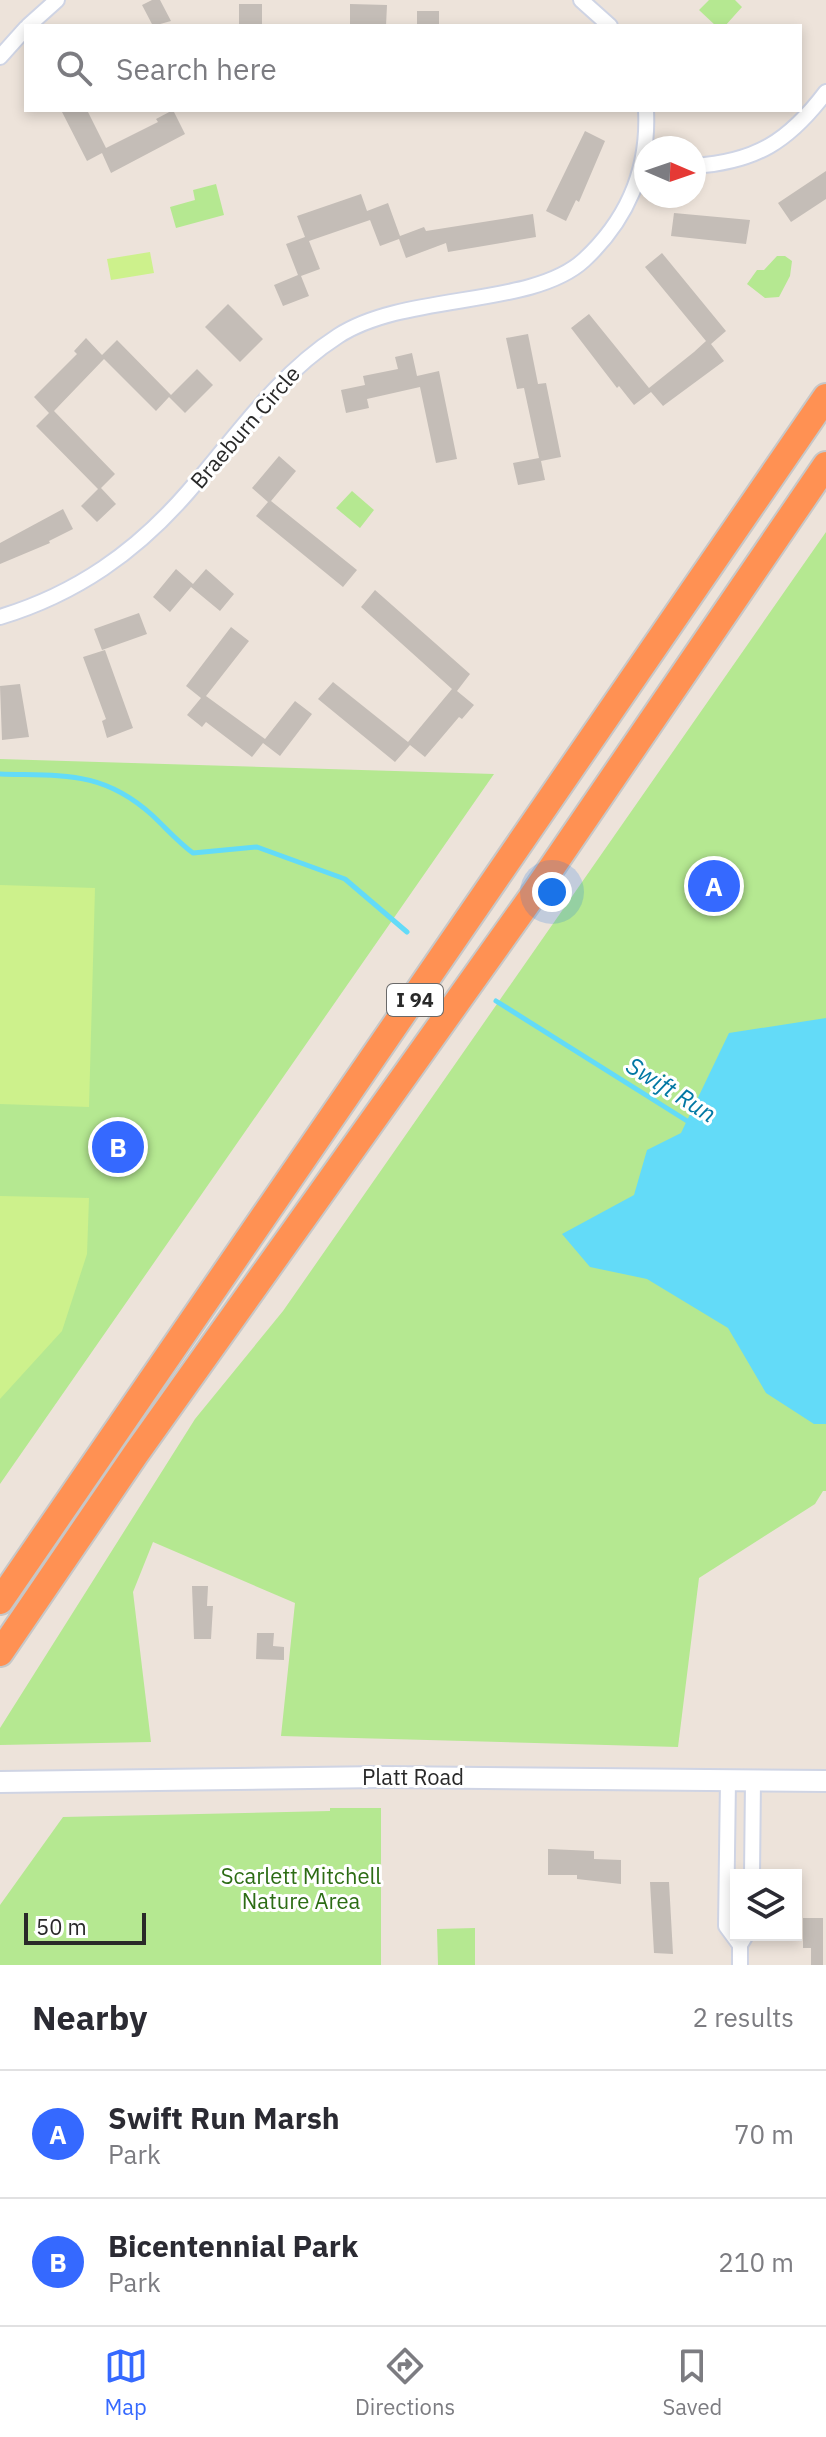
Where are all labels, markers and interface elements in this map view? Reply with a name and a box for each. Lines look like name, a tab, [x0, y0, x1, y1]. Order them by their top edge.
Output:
search box	[24, 24, 802, 112]
icon: search	[52, 46, 96, 90]
text: Search here	[116, 49, 277, 88]
north arrow	[634, 136, 706, 208]
street label: Braeburn Circle	[183, 359, 306, 494]
pin: A	[688, 856, 740, 916]
your location	[532, 872, 572, 912]
road number: I 94	[387, 984, 443, 1016]
water label: Swift Run	[621, 1049, 723, 1129]
pin: B	[92, 1117, 144, 1177]
street label: Platt Road	[362, 1762, 464, 1791]
park label: Scarlett Mitchell Nature Area	[221, 1861, 381, 1915]
map controls	[730, 1869, 802, 1941]
button: layers	[730, 1869, 802, 1941]
scale bar	[24, 1909, 146, 1945]
text: 50 m	[36, 1912, 87, 1941]
text: Nearby	[32, 1995, 147, 2039]
text: 2 results	[692, 2000, 794, 2034]
text: Swift Run Marsh	[108, 2098, 340, 2137]
text: A	[49, 2117, 67, 2151]
text: 70 m	[734, 2117, 794, 2151]
text: Park	[108, 2137, 161, 2171]
text: Bicentennial Park	[108, 2226, 358, 2265]
text: B	[49, 2245, 67, 2279]
text: 210 m	[718, 2245, 794, 2279]
text: Park	[108, 2265, 161, 2299]
tab: Map	[104, 2344, 148, 2421]
tab: Directions	[355, 2344, 455, 2421]
tab: Saved	[662, 2344, 722, 2421]

